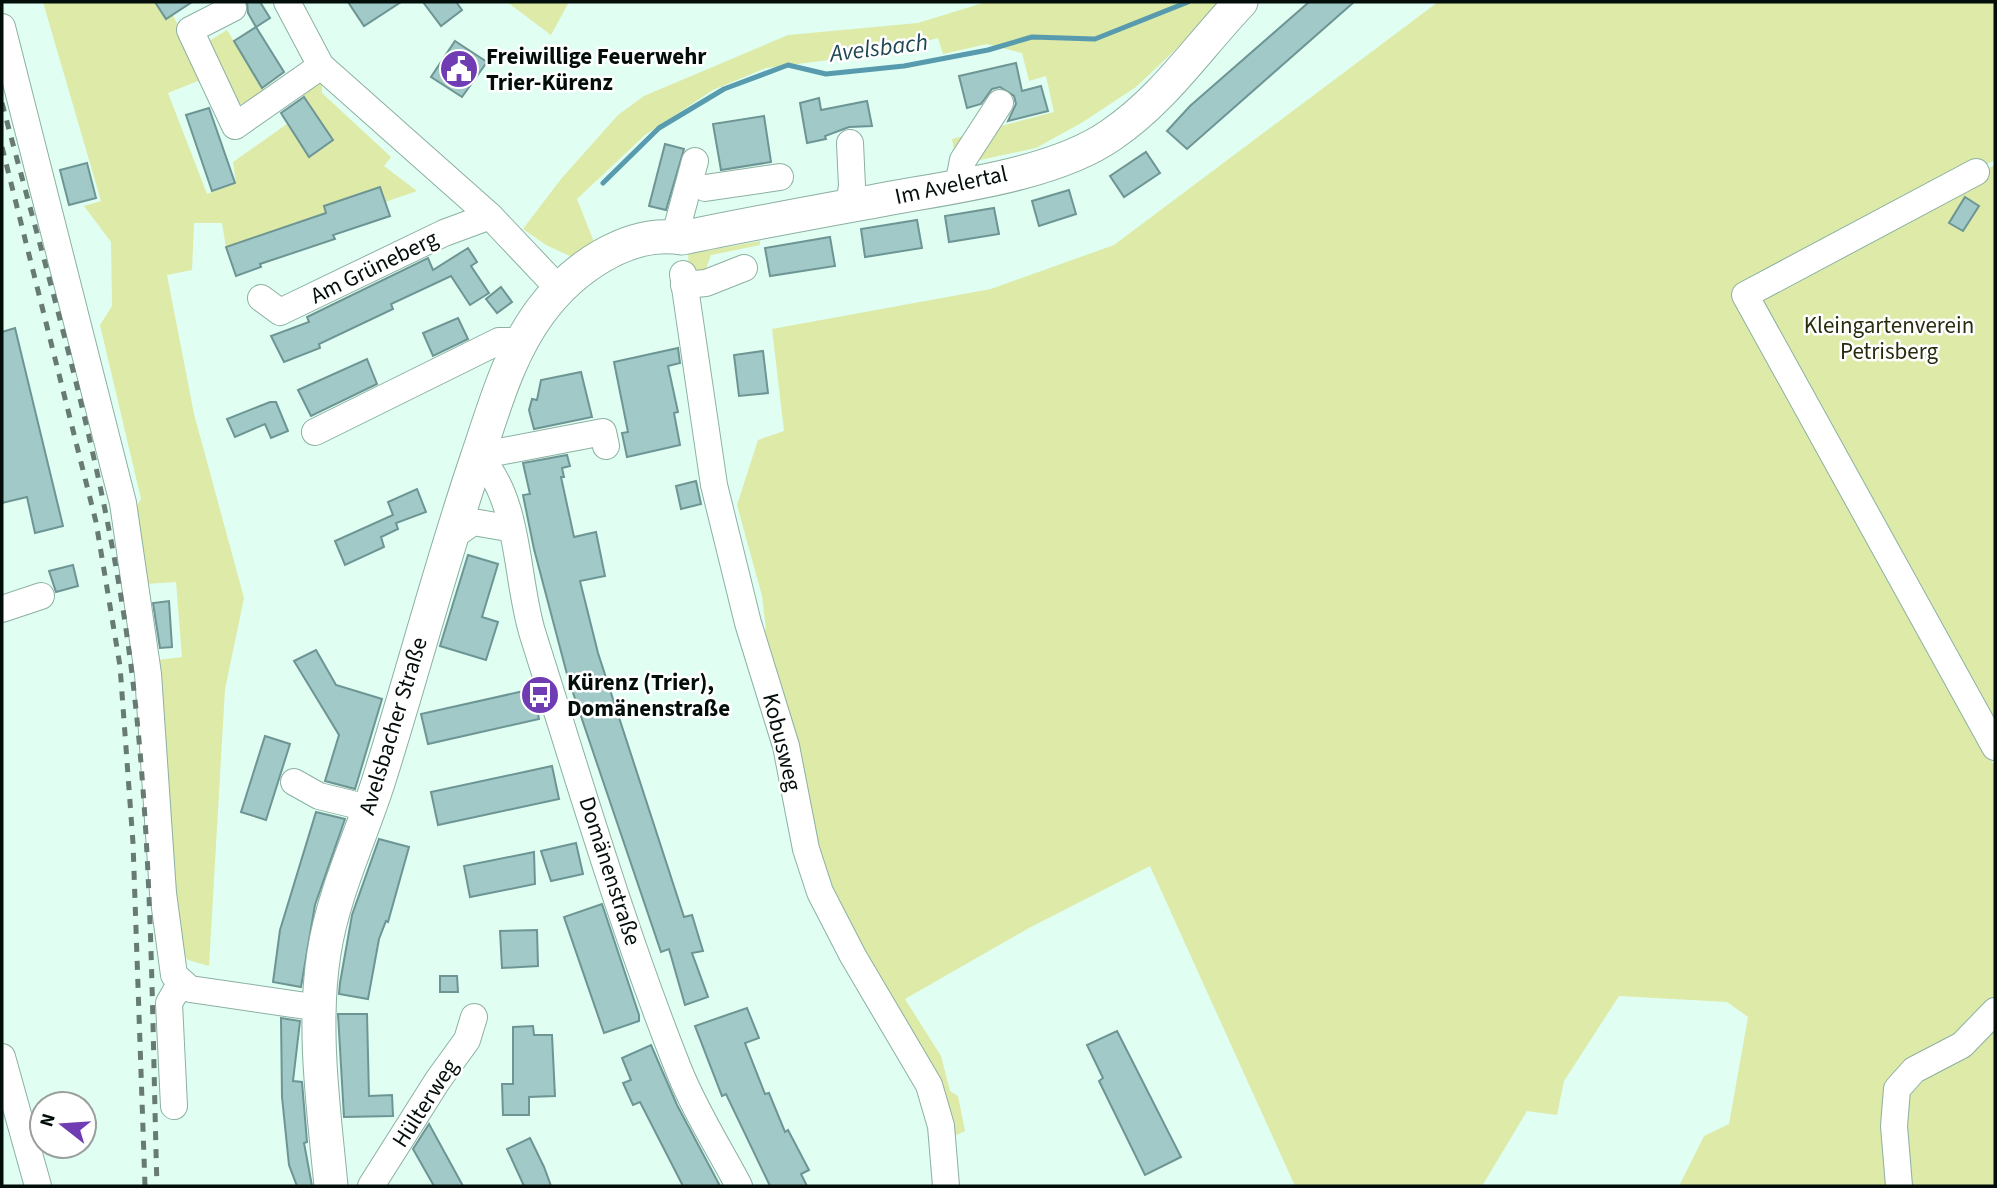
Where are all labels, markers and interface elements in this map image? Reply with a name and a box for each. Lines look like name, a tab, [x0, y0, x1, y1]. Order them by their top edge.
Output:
water label: Avelsbach	[826, 25, 930, 72]
place label: Freiwillige Feuerwehr Trier-Kürenz	[486, 40, 707, 99]
public building icon: Freiwillige Feuerwehr Trier-Kürenz	[438, 48, 480, 90]
street label: Im Avelertal	[892, 157, 1010, 213]
street label: Am Grüneberg	[305, 222, 444, 312]
park label: Kleingartenverein Petrisberg	[1804, 309, 1974, 368]
street label: Avelsbacher Straße	[350, 633, 436, 819]
place label: Kürenz (Trier), Domänenstraße	[567, 666, 730, 725]
bus stop icon: Kürenz (Trier), Domänenstraße	[519, 674, 561, 716]
street label: Kobusweg	[754, 690, 810, 795]
street label: Domänenstraße	[570, 792, 650, 950]
street label: Hülterweg	[384, 1052, 466, 1154]
north arrow	[28, 1090, 98, 1160]
text: N	[33, 1110, 63, 1130]

